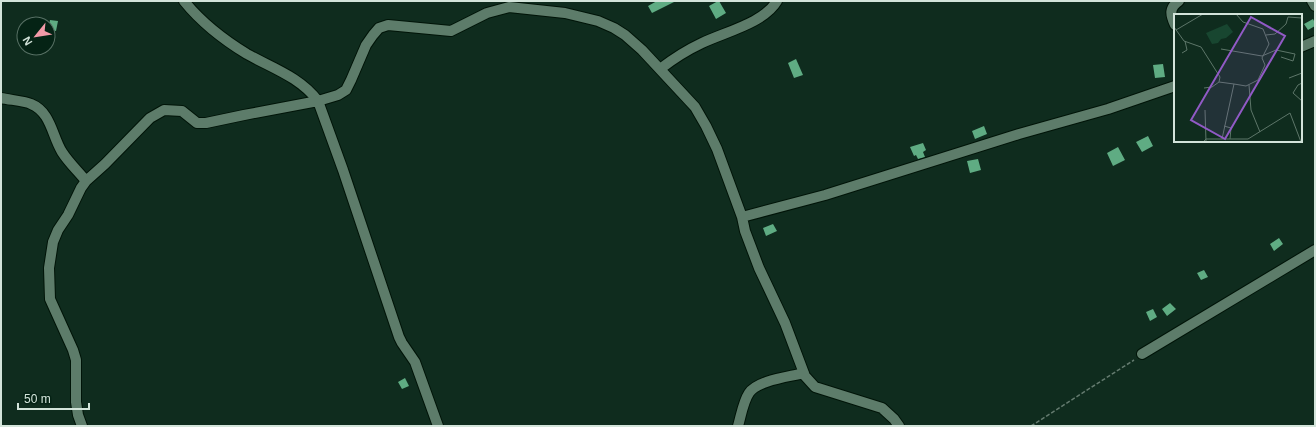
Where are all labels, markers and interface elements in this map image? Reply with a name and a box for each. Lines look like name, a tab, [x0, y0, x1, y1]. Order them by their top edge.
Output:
inset map	[1174, 14, 1302, 142]
north arrow	[16, 16, 56, 56]
text: N	[20, 35, 35, 47]
scale bar	[18, 385, 89, 411]
text: 50 m	[24, 392, 51, 406]

